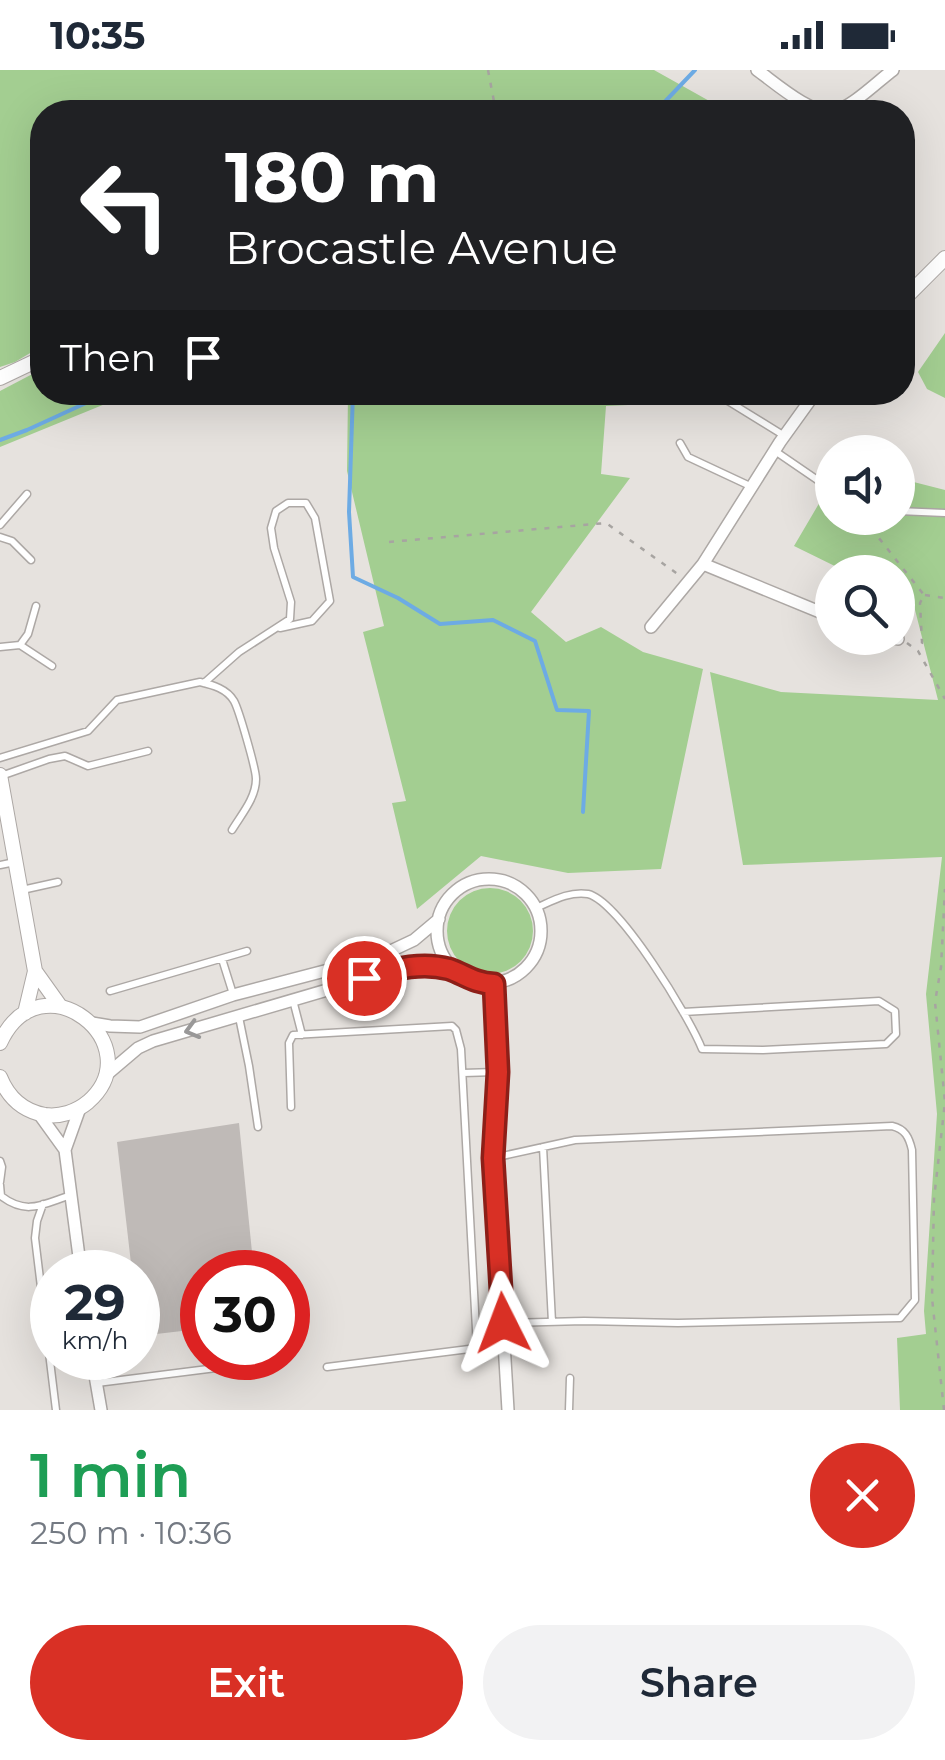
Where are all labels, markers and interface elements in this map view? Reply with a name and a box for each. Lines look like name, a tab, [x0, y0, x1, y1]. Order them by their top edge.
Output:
text: 10:35	[50, 12, 145, 59]
text: 180 m	[225, 134, 439, 220]
icon: left	[60, 140, 190, 270]
text: Brocastle Avenue	[225, 220, 618, 275]
icon: arrive	[176, 330, 231, 385]
text: Then	[60, 334, 156, 381]
map controls	[815, 435, 915, 655]
button: sound	[815, 435, 915, 535]
button: search	[815, 555, 915, 655]
pin	[322, 936, 407, 1021]
icon: arrive	[337, 951, 392, 1006]
one-way arrow	[184, 1018, 201, 1039]
speed limit sign: 30	[180, 1250, 310, 1380]
position arrow	[451, 1271, 555, 1375]
text: 29	[64, 1272, 126, 1333]
text: km/h	[62, 1325, 128, 1355]
text: 1 min	[30, 1439, 191, 1512]
button: close	[810, 1443, 915, 1548]
text: 250 m · 10:36	[30, 1513, 232, 1552]
button: Exit	[30, 1625, 463, 1740]
button: Share	[483, 1625, 915, 1740]

